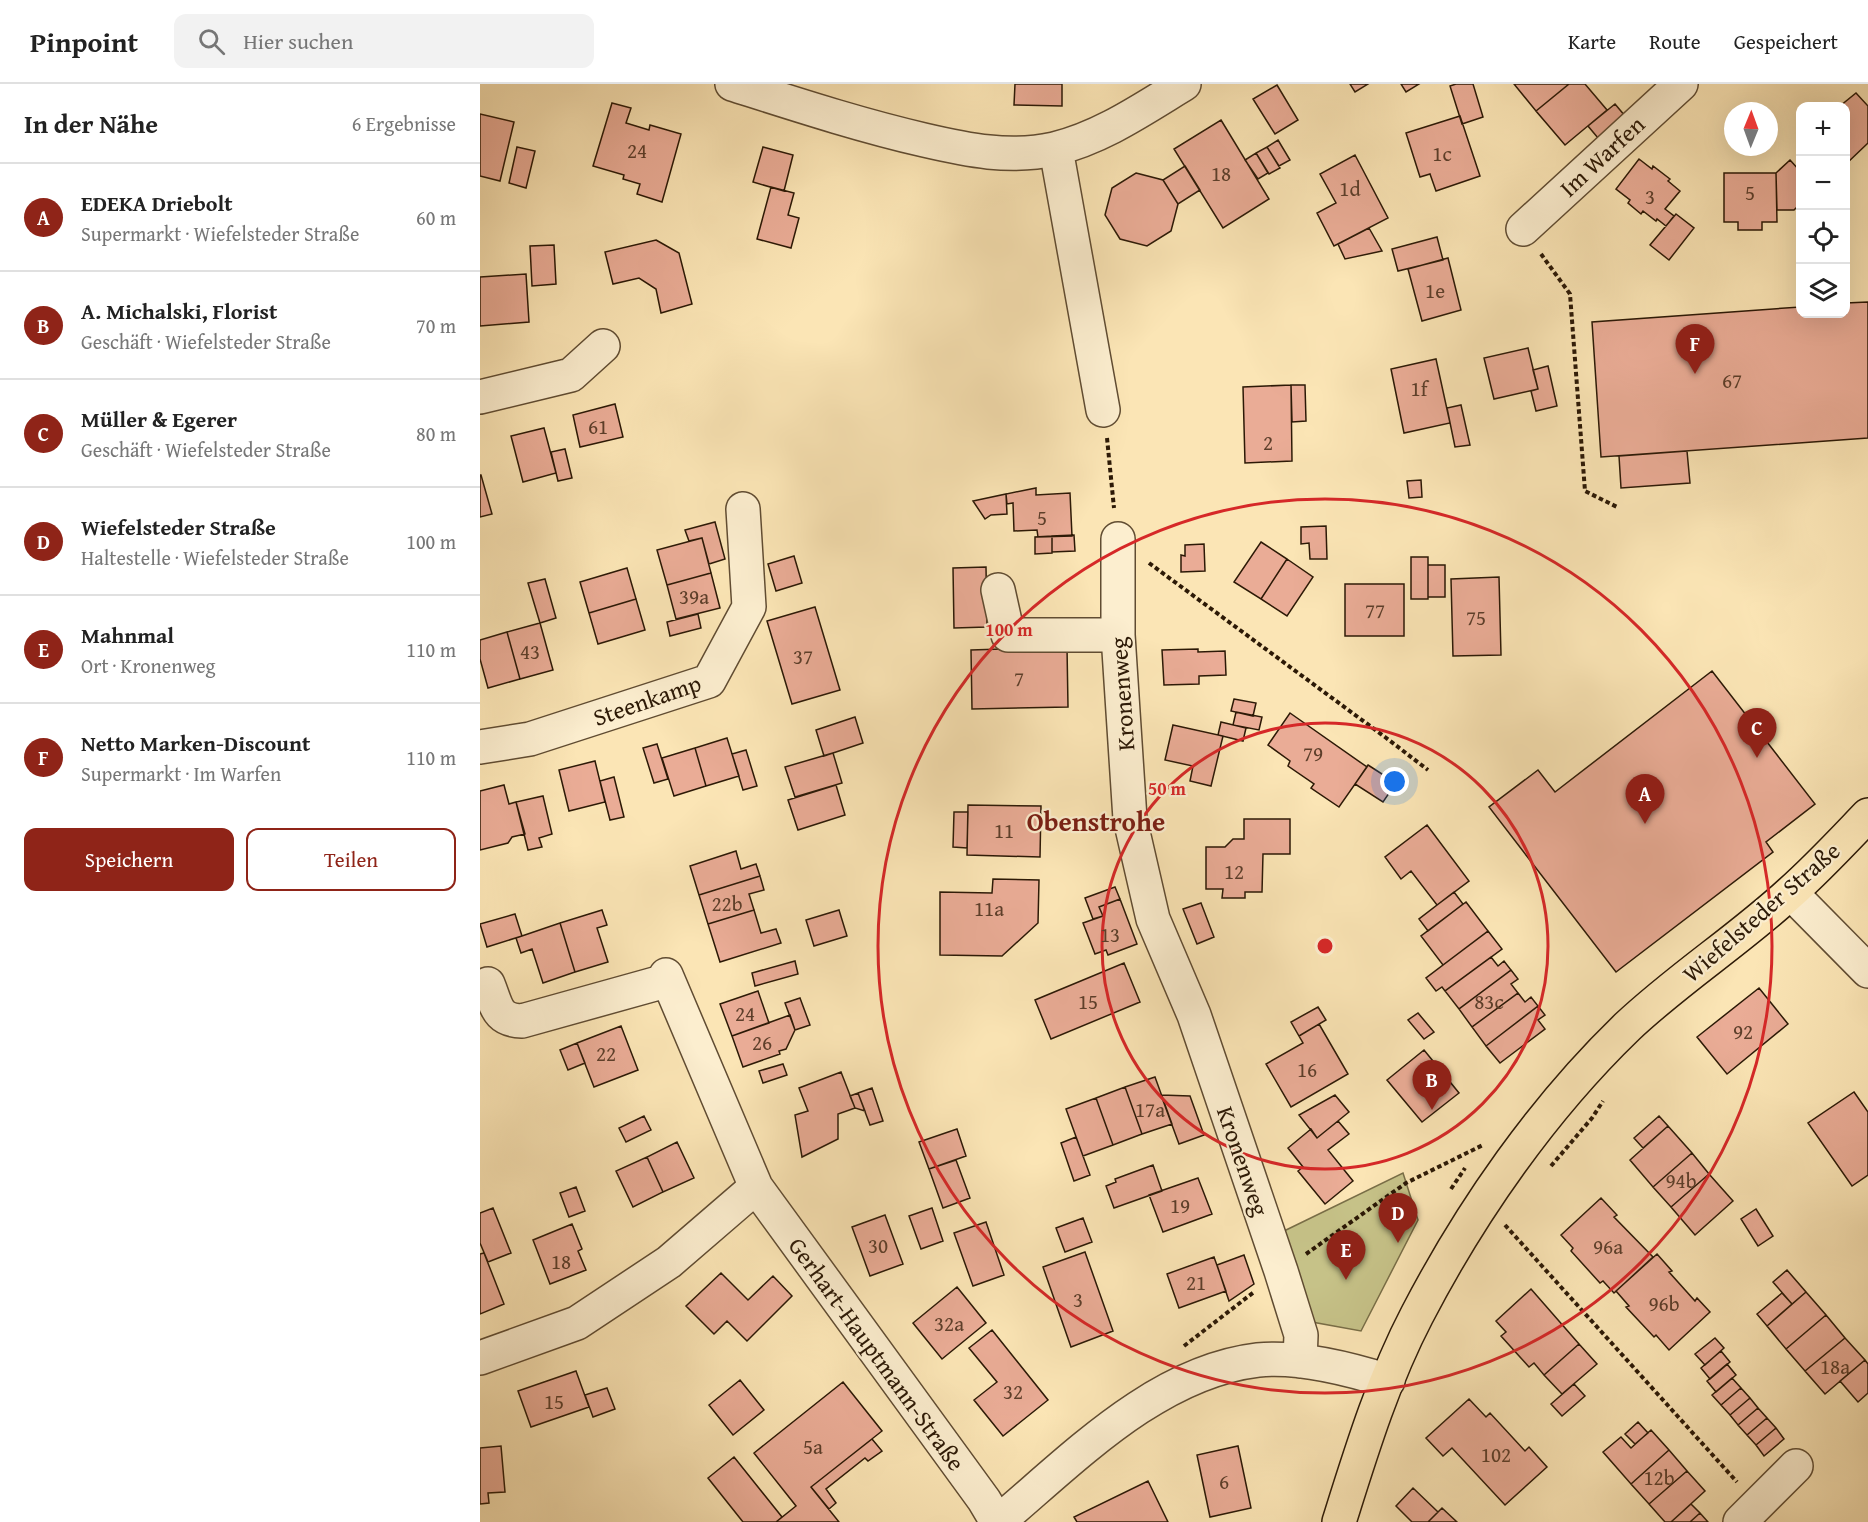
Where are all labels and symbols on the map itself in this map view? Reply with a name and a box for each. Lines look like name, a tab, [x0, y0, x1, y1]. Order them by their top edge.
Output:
north arrow	[1724, 102, 1778, 156]
street label: Im Warfen	[1552, 107, 1653, 205]
house number: 24	[627, 135, 647, 166]
house number: 1c	[1432, 138, 1452, 169]
house number: 18	[1211, 158, 1231, 189]
house number: 1d	[1339, 173, 1361, 204]
house number: 5	[1745, 177, 1755, 208]
house number: 3	[1645, 181, 1655, 212]
house number: 1e	[1425, 275, 1445, 306]
pin: F	[1676, 324, 1714, 374]
house number: 67	[1722, 365, 1742, 396]
house number: 1f	[1411, 373, 1430, 404]
house number: 61	[588, 411, 608, 442]
house number: 2	[1263, 427, 1273, 458]
house number: 5	[1037, 502, 1047, 533]
house number: 39a	[679, 581, 709, 612]
house number: 77	[1365, 595, 1385, 626]
house number: 75	[1466, 602, 1486, 633]
text: 100 m	[985, 616, 1033, 643]
house number: 43	[520, 636, 540, 667]
street label: Kronenweg	[1101, 636, 1143, 752]
house number: 37	[793, 641, 813, 672]
house number: 7	[1014, 663, 1024, 694]
street label: Steenkamp	[588, 665, 706, 735]
pin: C	[1738, 708, 1776, 758]
house number: 79	[1303, 738, 1323, 769]
your location	[1380, 767, 1409, 796]
pin: A	[1626, 774, 1664, 824]
text: 50 m	[1148, 775, 1187, 802]
district label: Obenstrohe	[1027, 801, 1165, 841]
house number: 11	[994, 815, 1014, 846]
street label: Wiefelsteder Straße	[1674, 833, 1848, 991]
house number: 12	[1224, 856, 1244, 887]
house number: 22b	[711, 888, 743, 919]
house number: 11a	[974, 893, 1004, 924]
house number: 13	[1100, 919, 1120, 950]
centre of rings	[1315, 936, 1335, 956]
house number: 15	[1078, 986, 1098, 1017]
house number: 83c	[1474, 986, 1504, 1017]
house number: 24	[735, 998, 755, 1029]
house number: 92	[1733, 1016, 1753, 1047]
house number: 26	[752, 1027, 772, 1058]
house number: 22	[596, 1038, 616, 1069]
house number: 16	[1297, 1054, 1317, 1085]
pin: B	[1412, 1060, 1452, 1110]
house number: 17a	[1135, 1094, 1165, 1125]
street label: Kronenweg	[1208, 1101, 1278, 1221]
house number: 94b	[1665, 1165, 1697, 1196]
house number: 19	[1170, 1190, 1190, 1221]
pin: D	[1378, 1194, 1418, 1243]
street label: Gerhart-Hauptmann-Straße	[780, 1230, 974, 1478]
house number: 30	[868, 1230, 888, 1261]
pin: E	[1326, 1230, 1366, 1280]
house number: 96a	[1593, 1231, 1623, 1262]
house number: 18	[551, 1246, 571, 1277]
house number: 21	[1186, 1267, 1206, 1298]
house number: 3	[1073, 1284, 1083, 1315]
house number: 96b	[1648, 1288, 1680, 1319]
house number: 32a	[934, 1308, 964, 1339]
house number: 18a	[1820, 1351, 1850, 1382]
house number: 32	[1003, 1376, 1023, 1407]
house number: 15	[544, 1386, 564, 1417]
house number: 5a	[803, 1431, 823, 1462]
house number: 102	[1481, 1439, 1511, 1470]
house number: 12b	[1643, 1462, 1675, 1493]
house number: 6	[1219, 1466, 1229, 1497]

